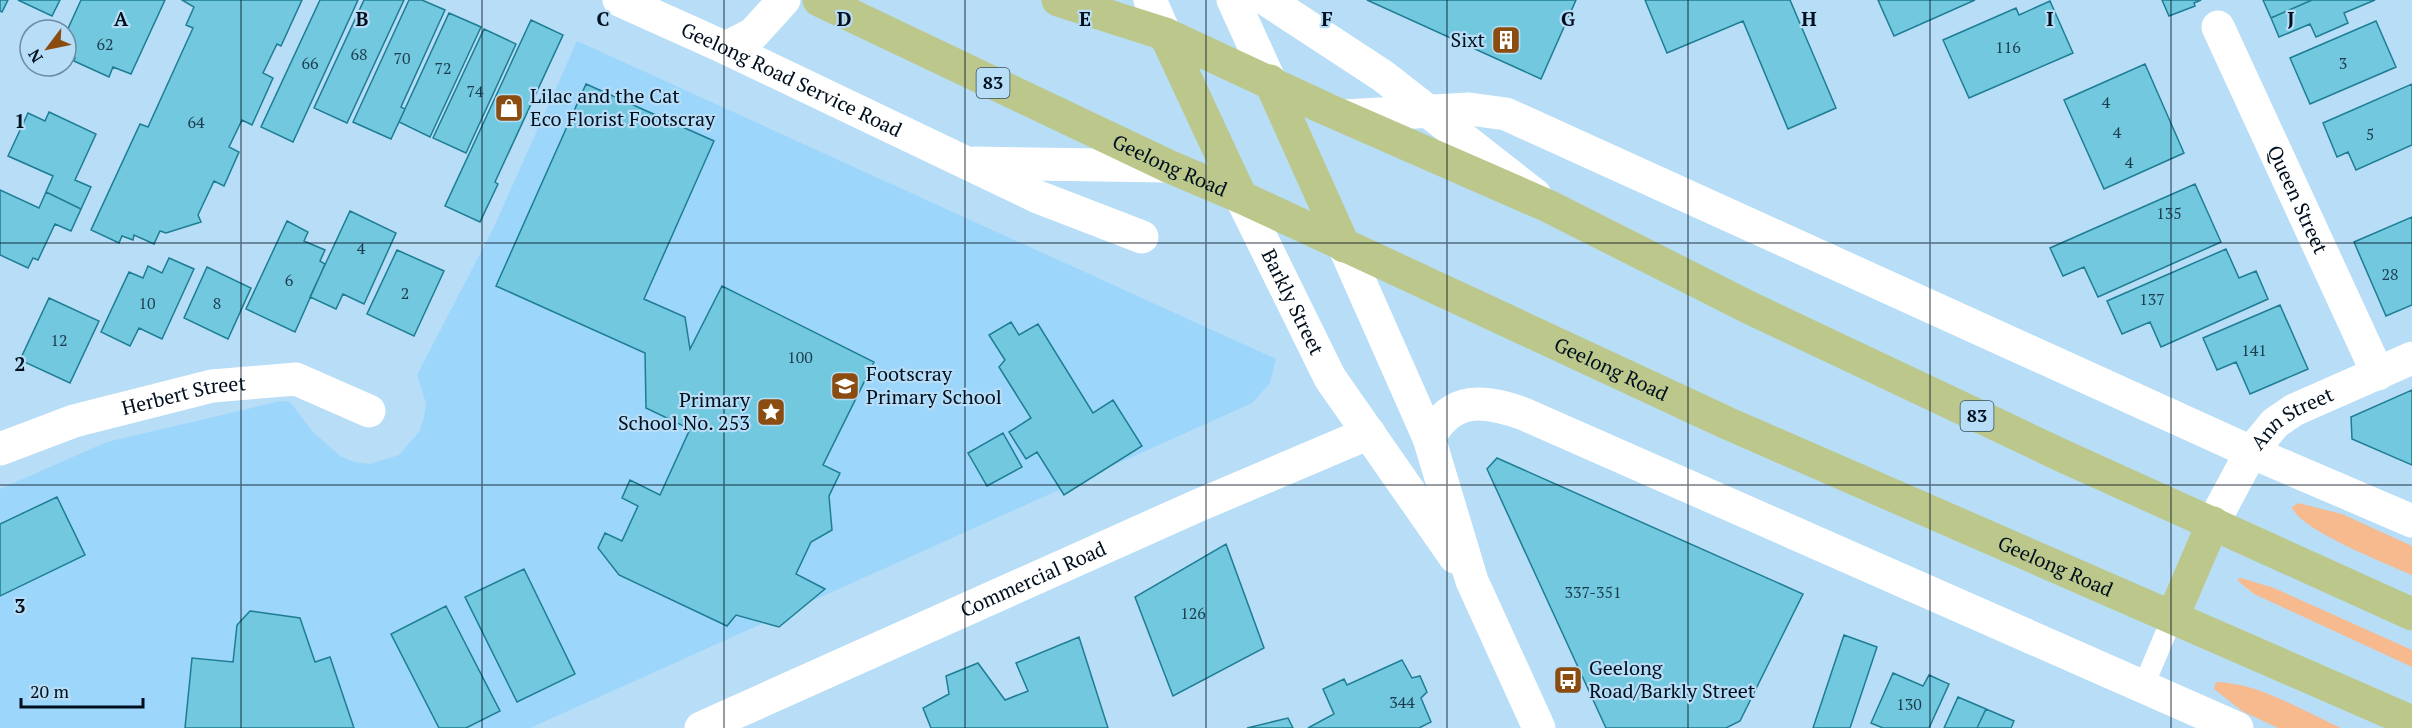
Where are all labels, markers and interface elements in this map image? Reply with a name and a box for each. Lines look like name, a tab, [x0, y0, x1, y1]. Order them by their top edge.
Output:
text: A	[114, 5, 129, 32]
text: B	[356, 5, 369, 32]
text: C	[596, 5, 610, 32]
text: D	[837, 5, 851, 32]
text: E	[1079, 5, 1091, 32]
text: F	[1321, 5, 1333, 32]
text: G	[1561, 5, 1575, 32]
text: H	[1801, 5, 1817, 32]
text: I	[2046, 5, 2054, 32]
text: J	[2287, 5, 2295, 32]
street label: Geelong Road Service Road	[677, 16, 907, 143]
north arrow	[18, 18, 78, 78]
building icon: Sixt	[1490, 24, 1522, 56]
place label: Sixt	[1450, 26, 1486, 53]
house number: 62	[96, 33, 114, 55]
house number: 116	[1995, 36, 2021, 58]
house number: 68	[350, 43, 368, 65]
text: N	[23, 45, 48, 67]
house number: 70	[393, 47, 411, 69]
house number: 66	[301, 52, 319, 74]
house number: 3	[2339, 52, 2347, 74]
house number: 72	[434, 57, 452, 79]
road number: 83	[976, 68, 1010, 98]
house number: 74	[466, 80, 484, 102]
place label: Lilac and the Cat Eco Florist Footscray	[530, 82, 716, 132]
house number: 4	[2102, 91, 2111, 113]
shop icon: Lilac and the Cat Eco Florist Footscray	[493, 92, 525, 124]
text: 1	[14, 107, 26, 134]
house number: 64	[187, 111, 205, 133]
house number: 4	[2113, 121, 2122, 143]
house number: 5	[2366, 123, 2374, 145]
street label: Geelong Road	[1108, 128, 1231, 203]
street label: Queen Street	[2261, 141, 2335, 258]
house number: 4	[2125, 151, 2134, 173]
house number: 135	[2156, 202, 2182, 224]
house number: 4	[357, 237, 366, 259]
street label: Barkly Street	[1256, 244, 1331, 360]
house number: 28	[2381, 263, 2399, 285]
house number: 6	[285, 269, 294, 291]
house number: 2	[401, 282, 409, 304]
house number: 137	[2139, 288, 2165, 310]
house number: 10	[138, 292, 156, 314]
house number: 8	[213, 292, 221, 314]
house number: 12	[50, 329, 68, 351]
street label: Geelong Road	[1550, 331, 1673, 407]
house number: 141	[2241, 339, 2267, 361]
house number: 100	[787, 346, 813, 368]
text: 2	[14, 350, 26, 377]
place label: Footscray Primary School	[866, 360, 1002, 410]
street label: Herbert Street	[119, 369, 247, 421]
school or university icon: Footscray Primary School	[829, 370, 861, 402]
street label: Ann Street	[2244, 380, 2338, 455]
place label: Primary School No. 253	[618, 386, 751, 436]
place icon: Primary School No. 253	[755, 396, 787, 428]
road number: 83	[1960, 401, 1994, 431]
street label: Geelong Road	[1994, 529, 2117, 603]
street label: Commercial Road	[956, 534, 1110, 623]
house number: 337-351	[1564, 581, 1622, 603]
text: 3	[14, 592, 26, 619]
house number: 126	[1180, 602, 1206, 624]
place label: Geelong Road/Barkly Street	[1589, 654, 1756, 704]
bus stop icon: Geelong Road/Barkly Street	[1552, 664, 1584, 696]
scale bar	[21, 671, 142, 709]
text: 20 m	[30, 679, 70, 703]
house number: 344	[1389, 691, 1415, 713]
house number: 130	[1896, 693, 1922, 715]

